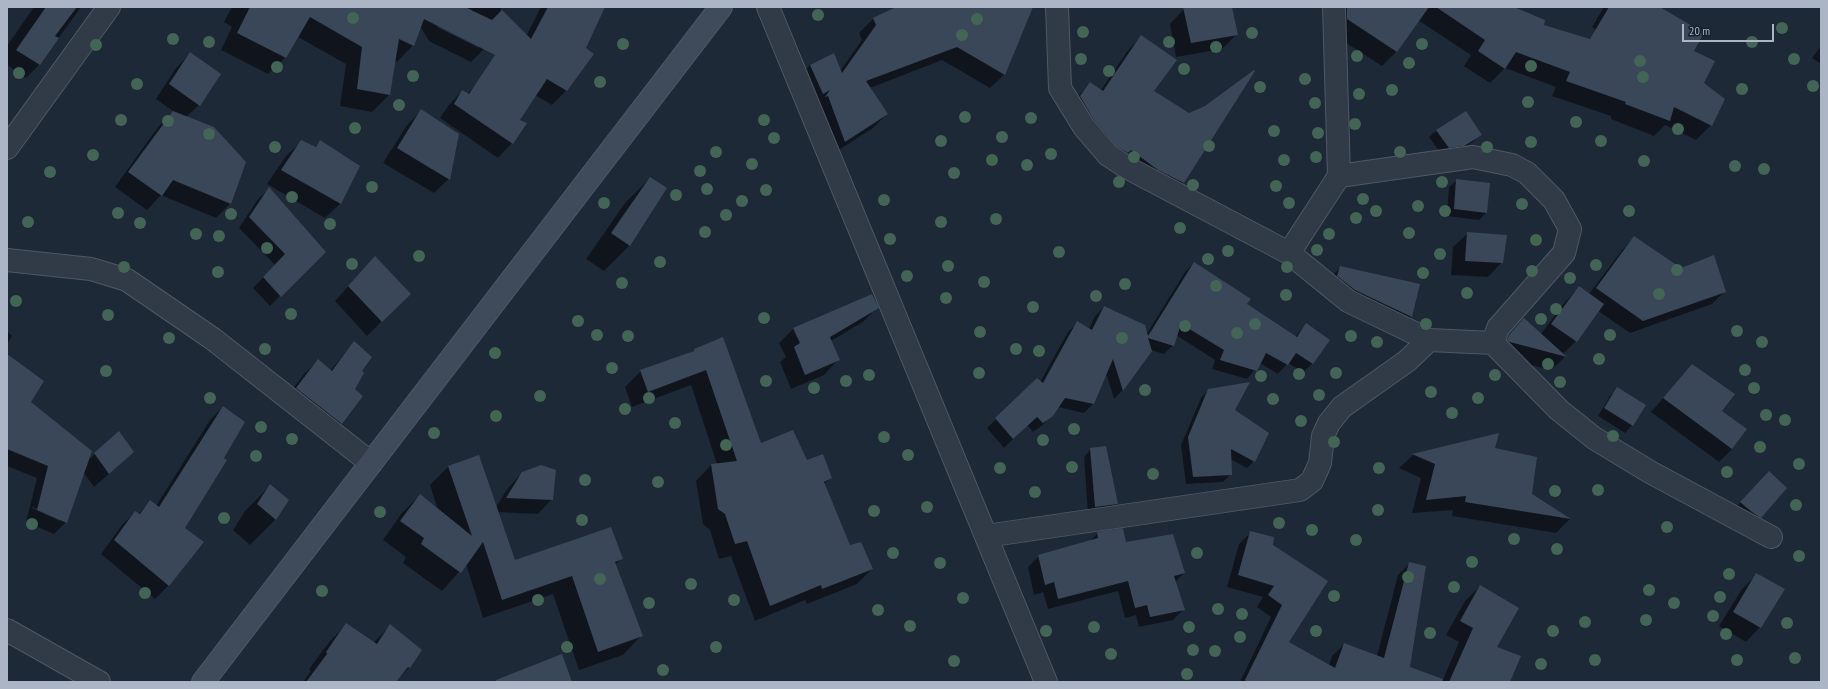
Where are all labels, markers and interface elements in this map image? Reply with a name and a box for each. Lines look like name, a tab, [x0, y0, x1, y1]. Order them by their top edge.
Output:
scale bar	[1684, 16, 1776, 42]
text: 20 m	[1689, 23, 1710, 38]

